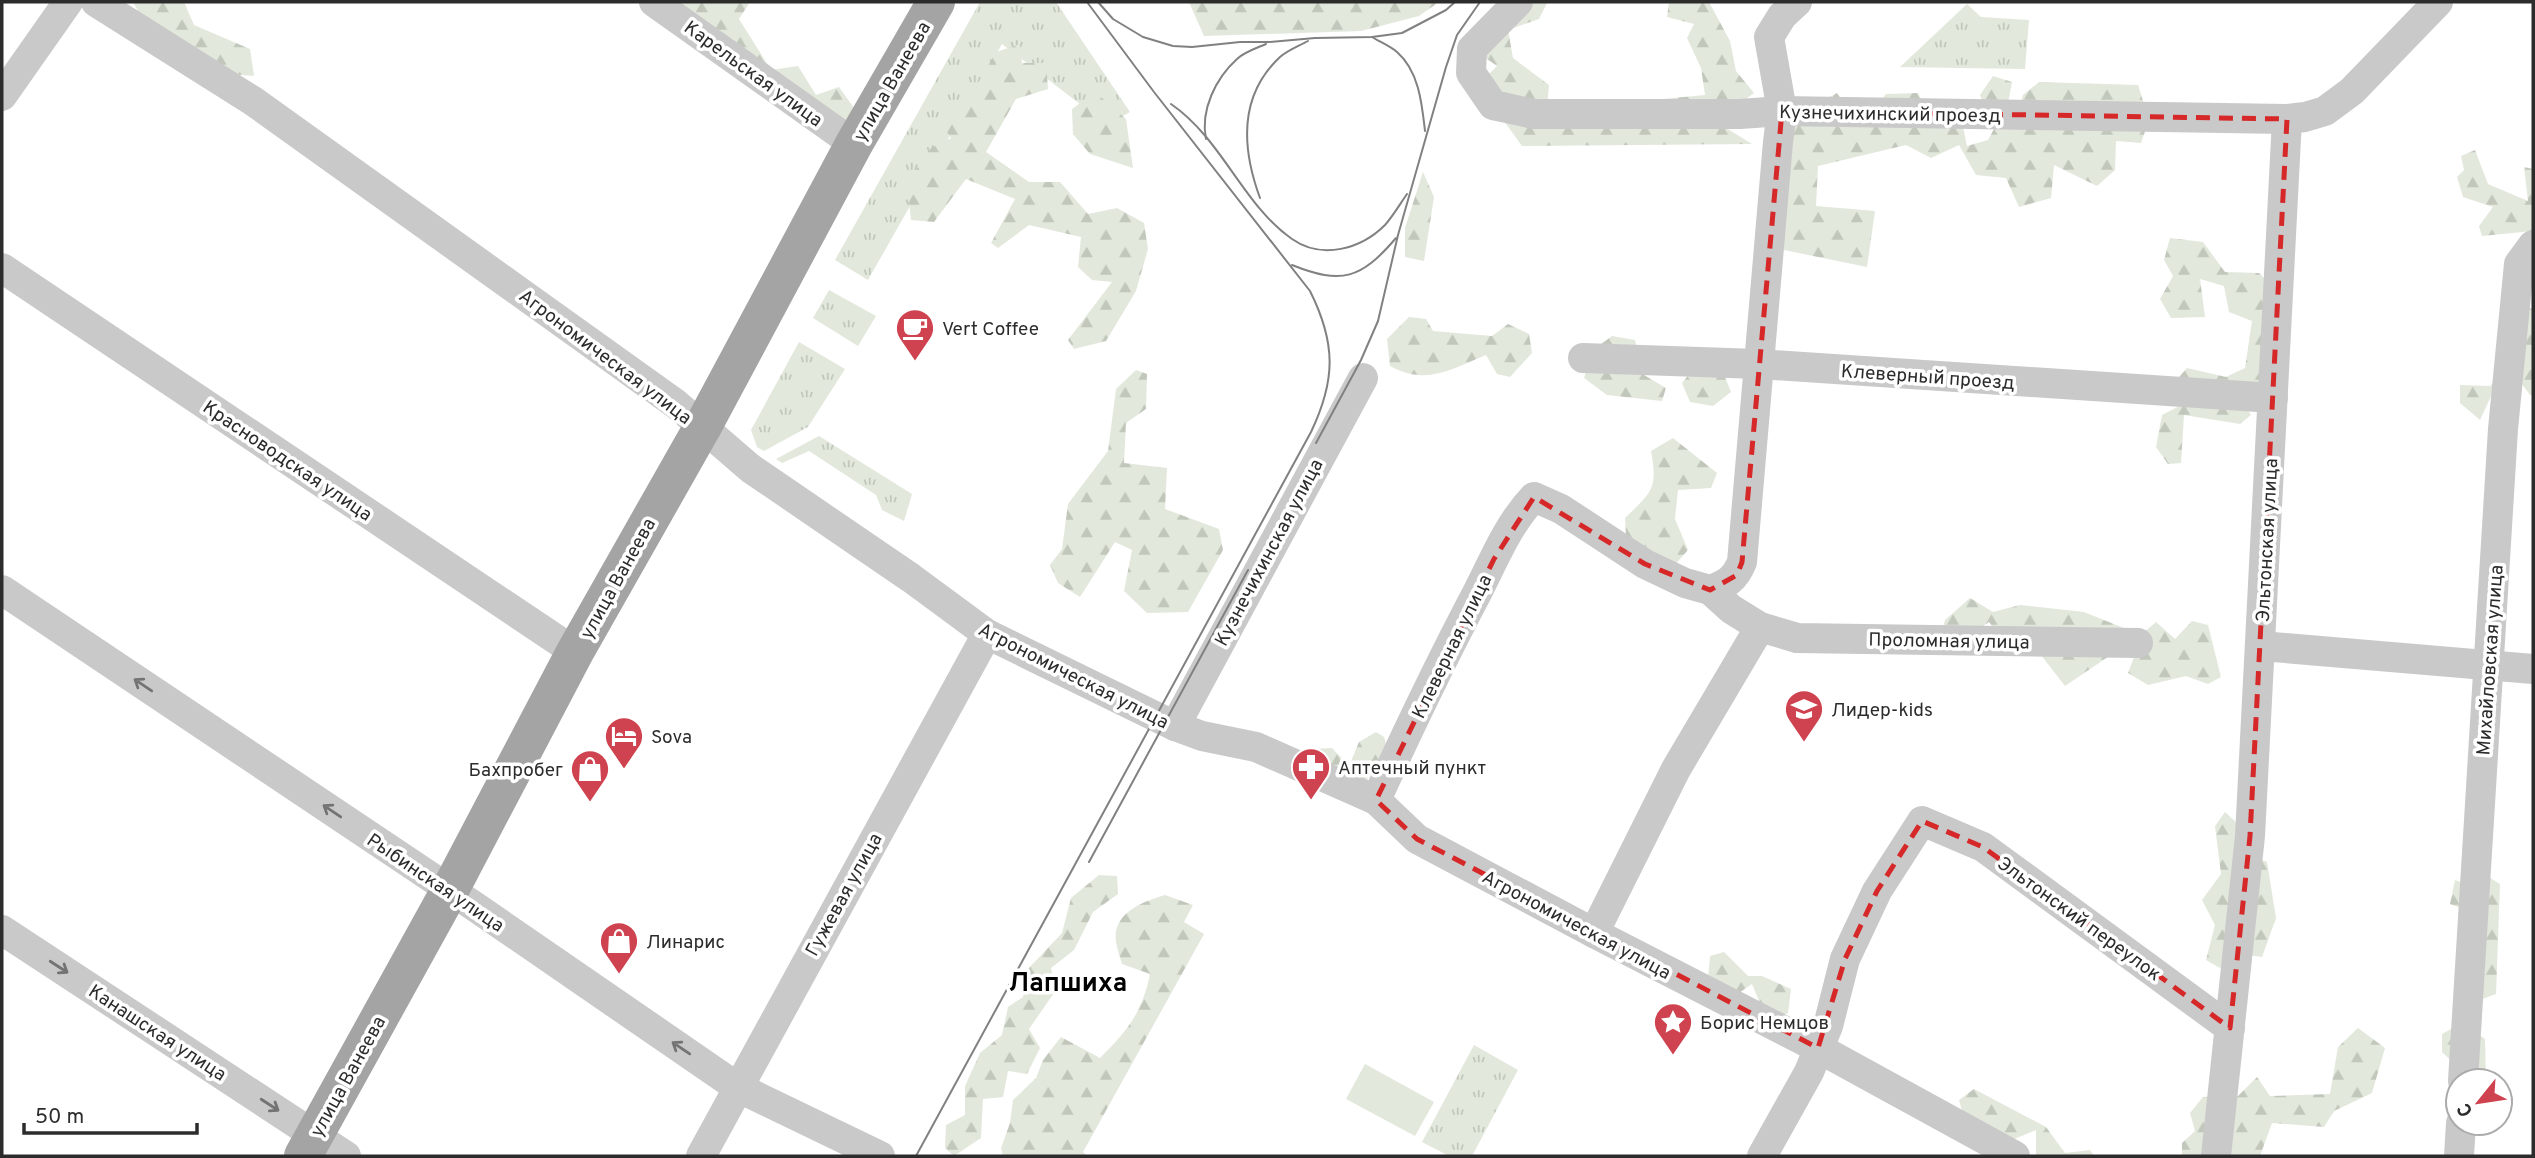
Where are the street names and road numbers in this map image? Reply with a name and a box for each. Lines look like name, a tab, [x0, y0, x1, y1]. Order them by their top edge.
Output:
street label: Карельская улица	[679, 16, 827, 133]
street label: улица Ванеева	[849, 18, 937, 146]
street label: Кузнечихинский проезд	[1779, 101, 2001, 129]
street label: Агрономическая улица	[514, 285, 696, 431]
street label: Клеверный проезд	[1840, 360, 2016, 396]
street label: Красноводская улица	[198, 396, 376, 527]
street label: Кузнечихинская улица	[1210, 455, 1329, 651]
street label: Эльтонская улица	[2252, 458, 2284, 623]
street label: улица Ванеева	[576, 514, 662, 644]
street label: Михайловская улица	[2472, 564, 2510, 756]
street label: Клеверная улица	[1407, 571, 1498, 723]
street label: Агрономическая улица	[974, 618, 1172, 735]
street label: Проломная улица	[1868, 629, 2030, 655]
street label: Рыбинская улица	[362, 829, 508, 939]
street label: Гужевая улица	[801, 829, 889, 961]
street label: Эльтонский переулок	[1992, 852, 2166, 987]
street label: Агрономическая улица	[1478, 866, 1675, 986]
street label: Канашская улица	[83, 980, 230, 1087]
street label: улица Ванеева	[306, 1012, 392, 1142]

